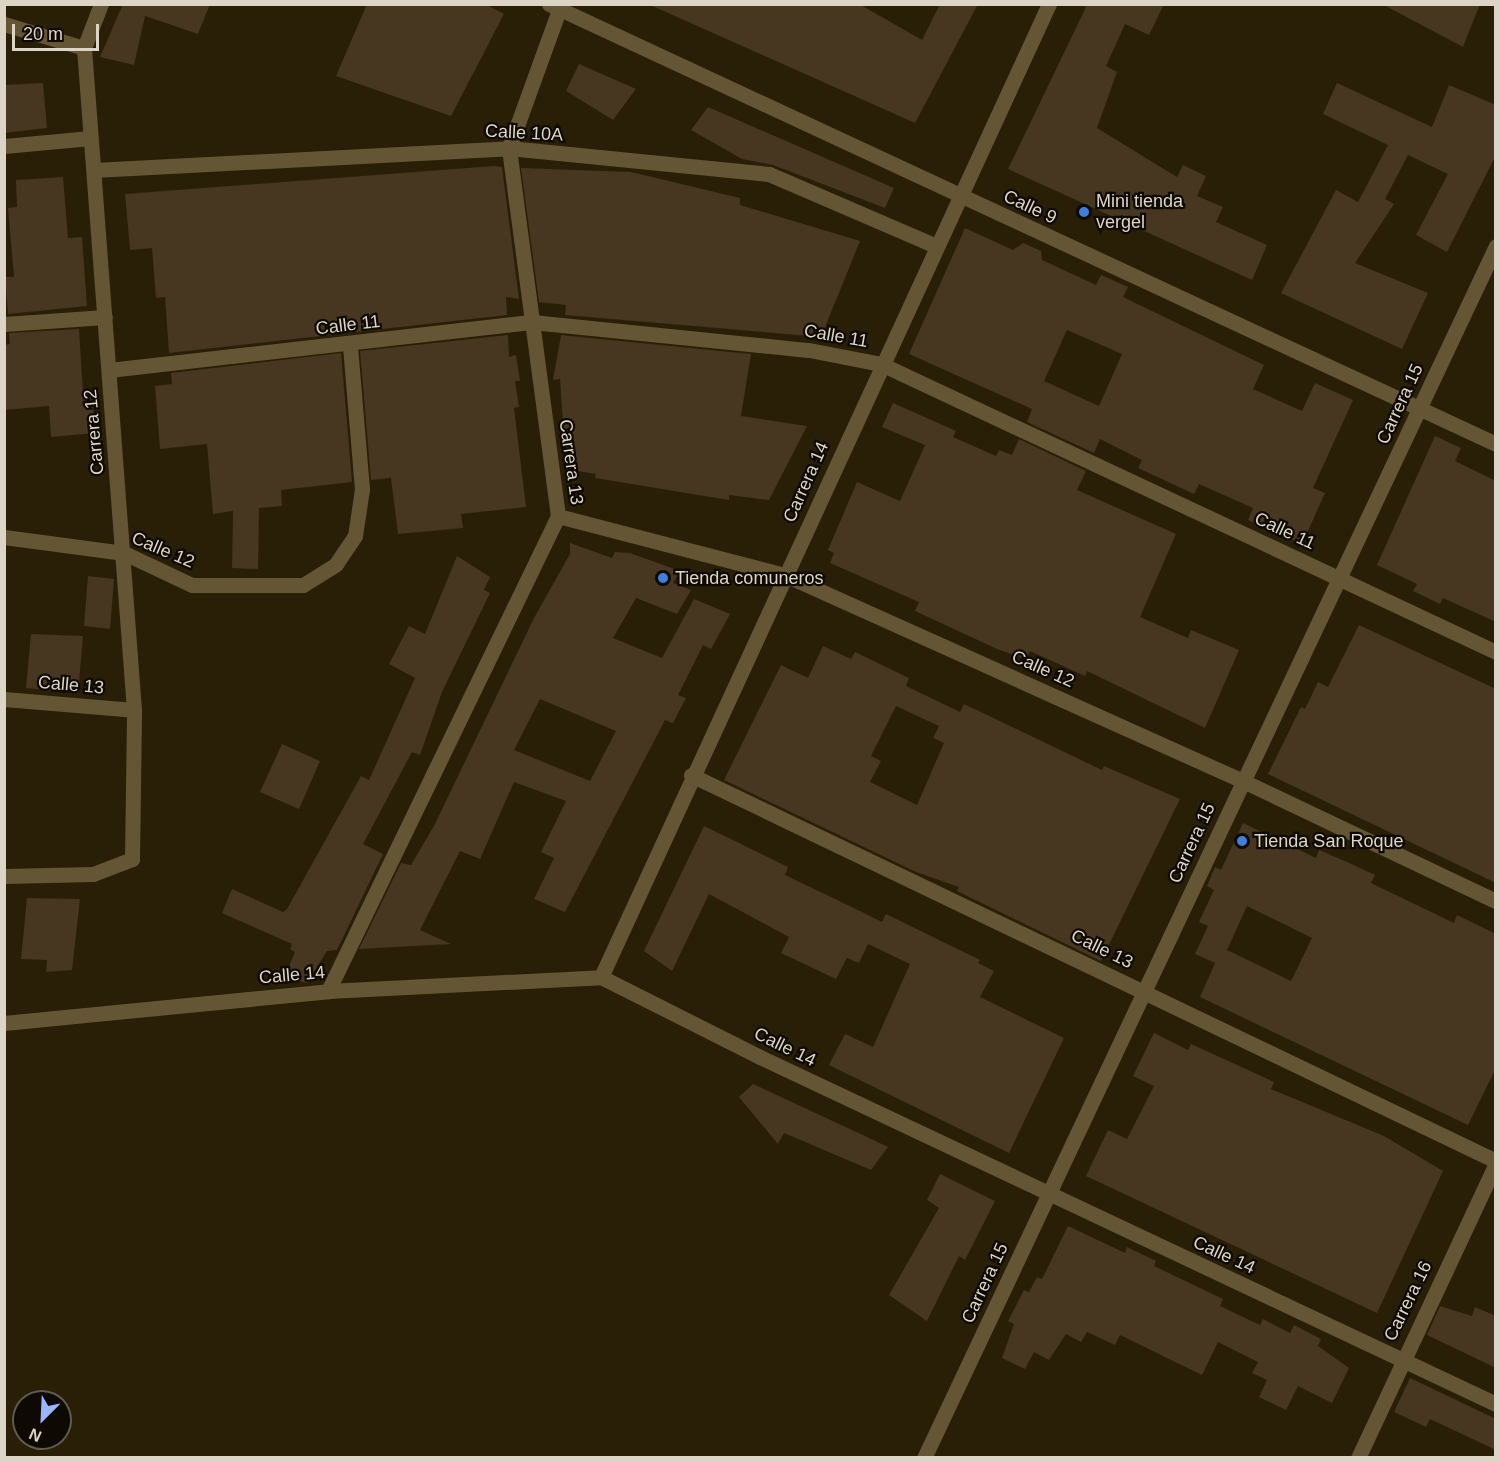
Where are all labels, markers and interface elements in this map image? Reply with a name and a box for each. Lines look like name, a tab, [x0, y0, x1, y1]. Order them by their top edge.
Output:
scale bar	[15, 12, 102, 50]
text: 20 m	[23, 24, 63, 44]
street label: Calle 10A	[484, 120, 564, 146]
street label: Calle 9	[1000, 185, 1060, 229]
place label: Mini tienda vergel	[1096, 191, 1183, 234]
marker: Mini tienda vergel	[1077, 205, 1091, 219]
street label: Calle 11	[315, 310, 381, 340]
street label: Calle 11	[802, 320, 870, 352]
street label: Carrera 15	[1372, 360, 1428, 448]
street label: Carrera 12	[79, 388, 109, 476]
street label: Carrera 13	[554, 418, 588, 506]
street label: Carrera 14	[779, 438, 833, 526]
street label: Calle 11	[1251, 508, 1319, 554]
street label: Calle 12	[128, 527, 198, 573]
place label: Tienda comuneros	[675, 567, 823, 589]
marker: Tienda comuneros	[656, 571, 670, 585]
street label: Calle 12	[1008, 646, 1078, 692]
street label: Calle 13	[37, 671, 105, 699]
street label: Carrera 15	[1164, 799, 1220, 887]
place label: Tienda San Roque	[1254, 830, 1403, 852]
marker: Tienda San Roque	[1235, 834, 1249, 848]
street label: Calle 13	[1068, 925, 1136, 973]
street label: Calle 14	[258, 961, 326, 989]
street label: Calle 14	[751, 1023, 819, 1071]
street label: Calle 14	[1190, 1231, 1258, 1279]
street label: Carrera 15	[957, 1239, 1013, 1327]
street label: Carrera 16	[1379, 1258, 1437, 1344]
north arrow	[12, 1390, 72, 1450]
text: N	[27, 1425, 44, 1445]

